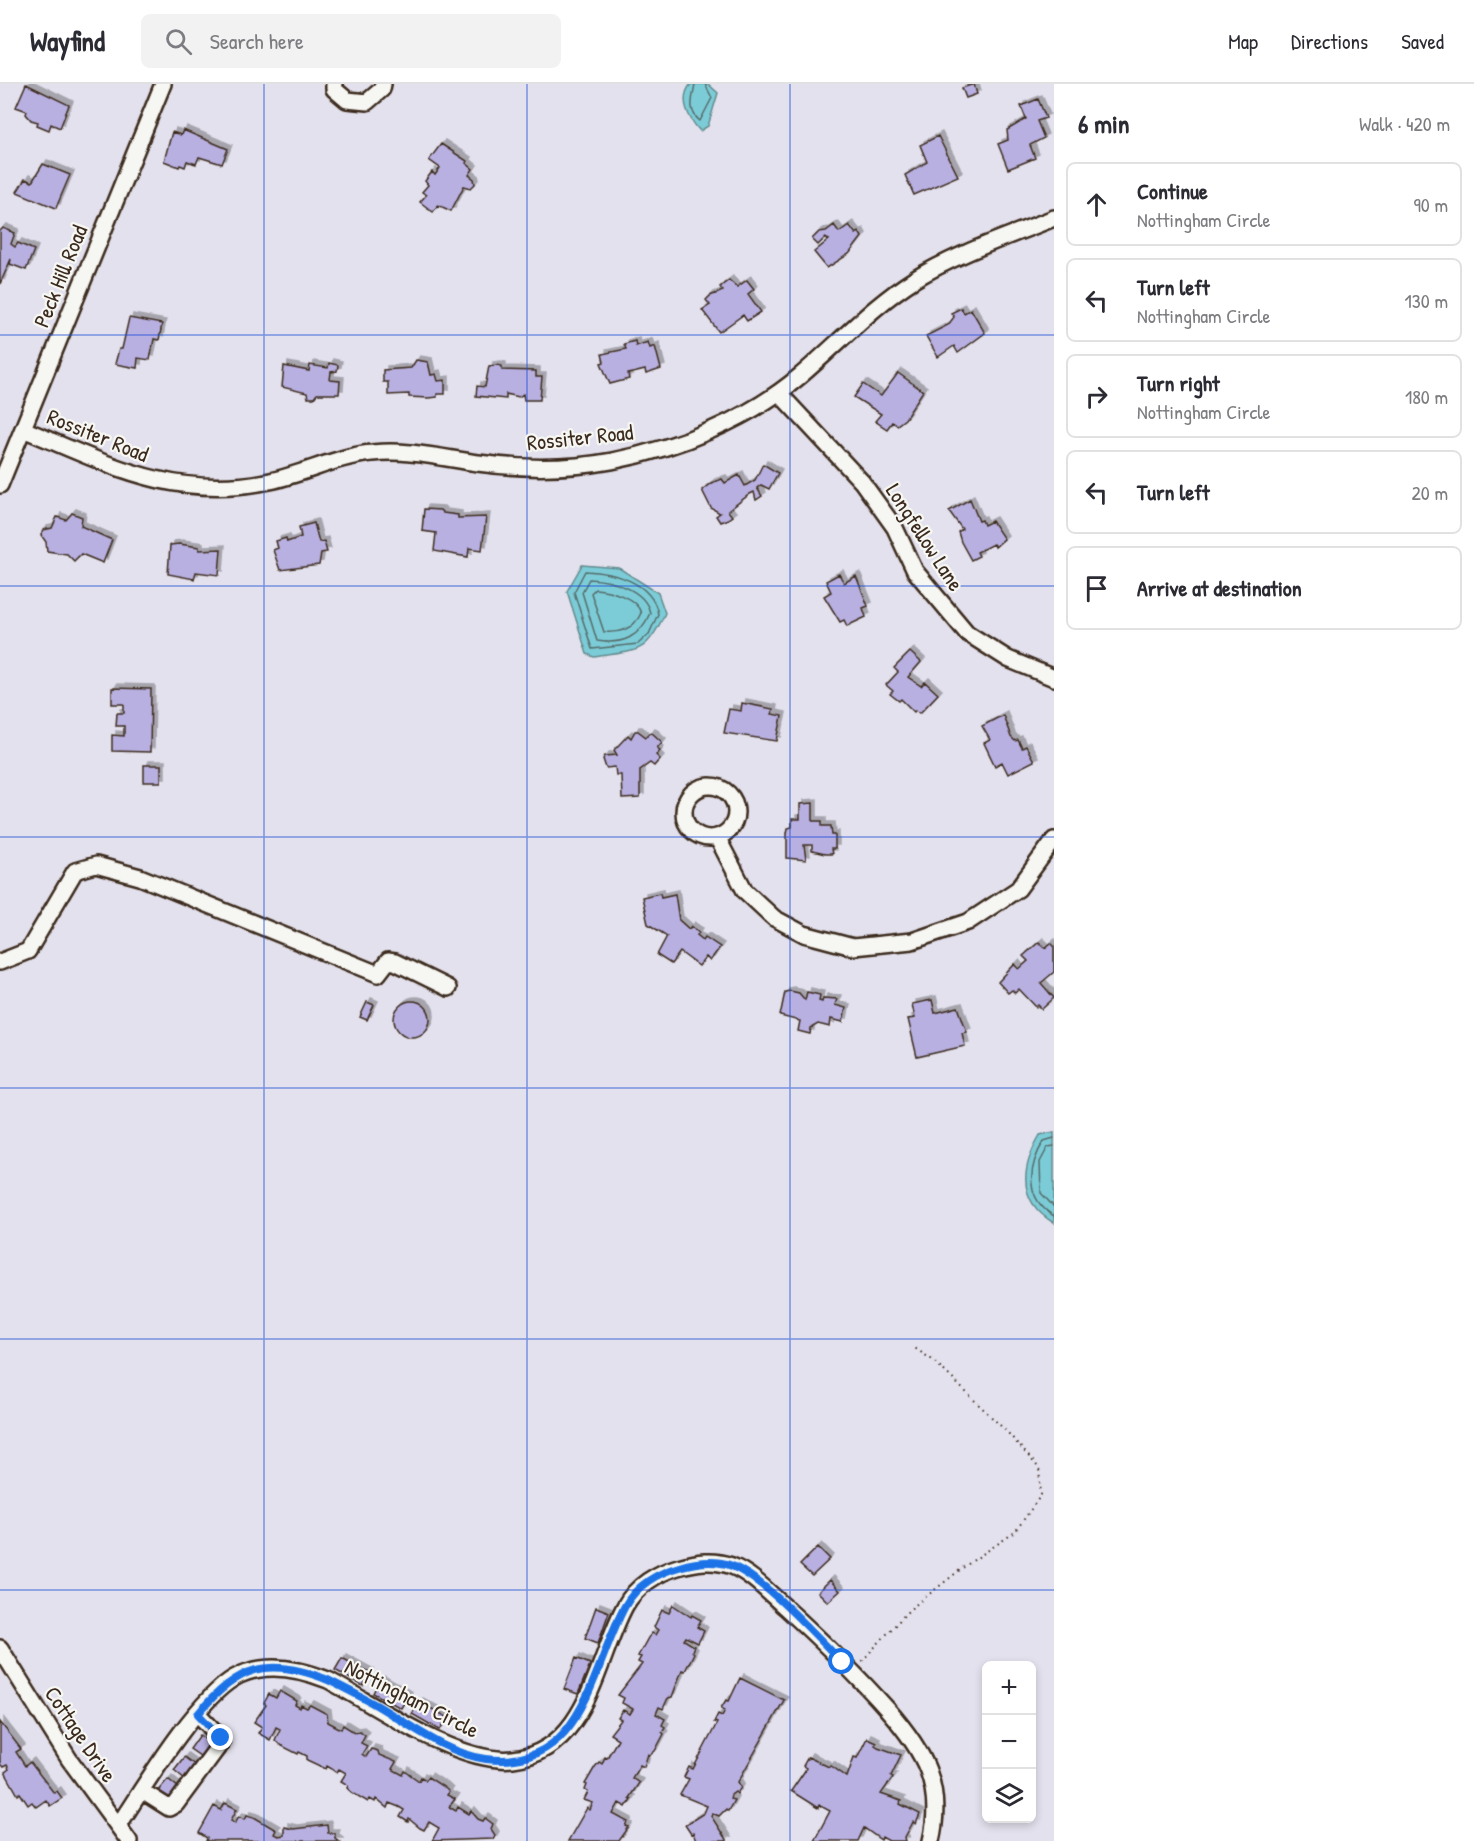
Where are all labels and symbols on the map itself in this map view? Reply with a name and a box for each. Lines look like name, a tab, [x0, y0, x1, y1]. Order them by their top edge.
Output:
street label: Peck Hill Road	[26, 220, 94, 332]
street label: Rossiter Road	[43, 401, 153, 469]
street label: Rossiter Road	[525, 416, 635, 457]
street label: Longfellow Lane	[879, 477, 971, 597]
route start	[828, 1648, 854, 1674]
street label: Nottingham Circle	[340, 1651, 484, 1745]
street label: Cottage Drive	[38, 1680, 124, 1788]
route end	[207, 1724, 233, 1750]

